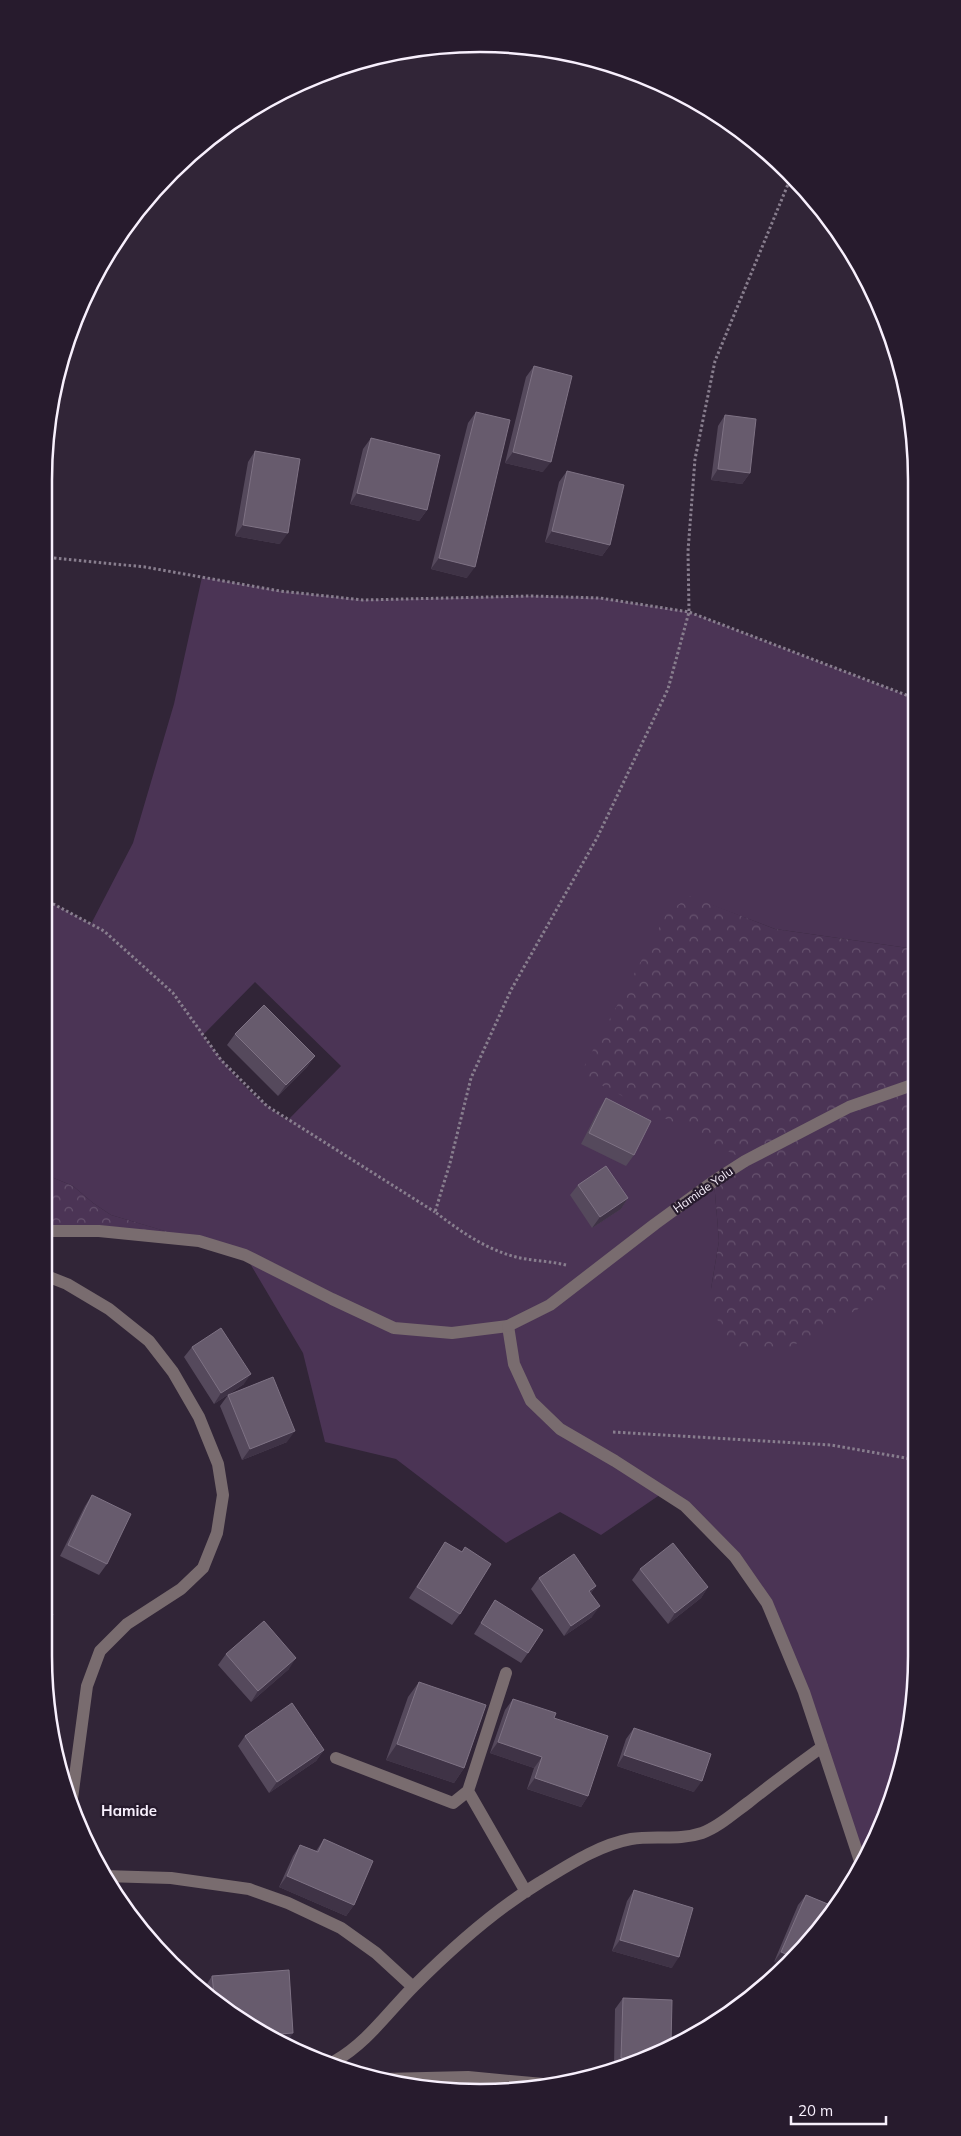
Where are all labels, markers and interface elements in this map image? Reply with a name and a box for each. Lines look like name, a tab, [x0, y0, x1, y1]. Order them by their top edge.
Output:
street label: Hamide Yolu	[670, 1163, 736, 1216]
district label: Hamide	[101, 1801, 157, 1820]
scale bar	[791, 2094, 886, 2126]
text: 20 m	[798, 2101, 833, 2120]

